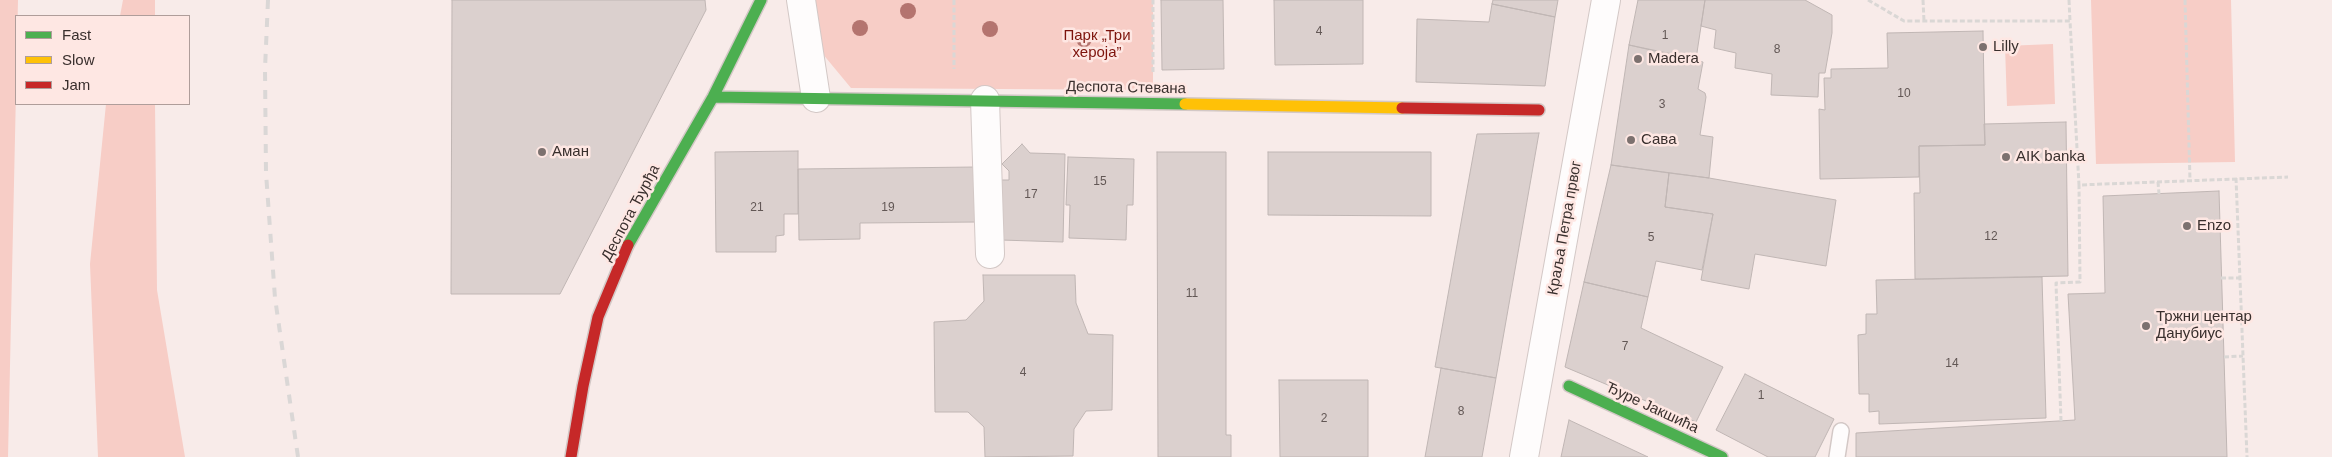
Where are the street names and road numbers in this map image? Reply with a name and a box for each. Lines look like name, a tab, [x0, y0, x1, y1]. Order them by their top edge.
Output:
street label: Деспота Стевана	[1066, 78, 1186, 98]
street label: Краља Петра првог	[1544, 159, 1586, 297]
street label: Деспота Ђурђа	[598, 162, 664, 264]
street label: Ђуре Јакшића	[1603, 379, 1701, 437]

